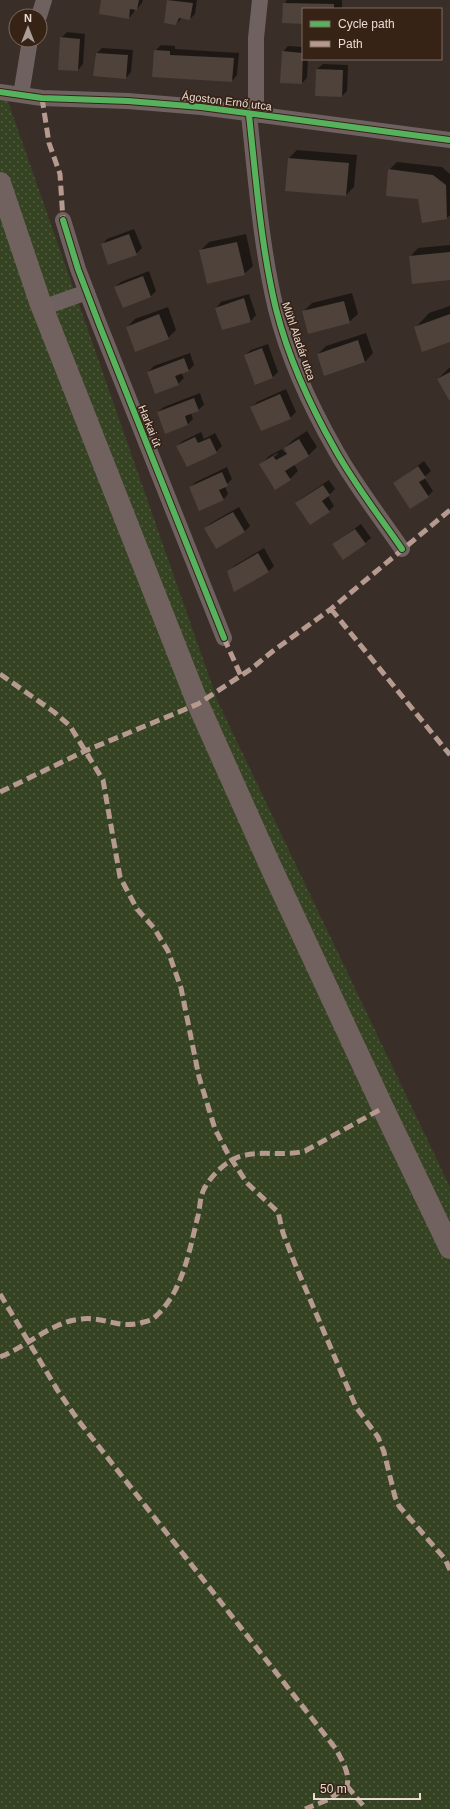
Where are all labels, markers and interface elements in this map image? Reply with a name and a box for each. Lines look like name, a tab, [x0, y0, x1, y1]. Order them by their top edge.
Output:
north arrow	[8, 8, 48, 48]
legend	[302, 8, 442, 60]
text: N	[24, 12, 32, 24]
text: Cycle path	[338, 17, 395, 31]
text: Path	[338, 37, 363, 51]
street label: Ágoston Ernő utca	[181, 90, 274, 113]
street label: Mühl Aladár utca	[280, 300, 318, 383]
street label: Harkai út	[136, 403, 164, 449]
scale bar	[314, 1775, 420, 1801]
text: 50 m	[320, 1782, 347, 1796]

